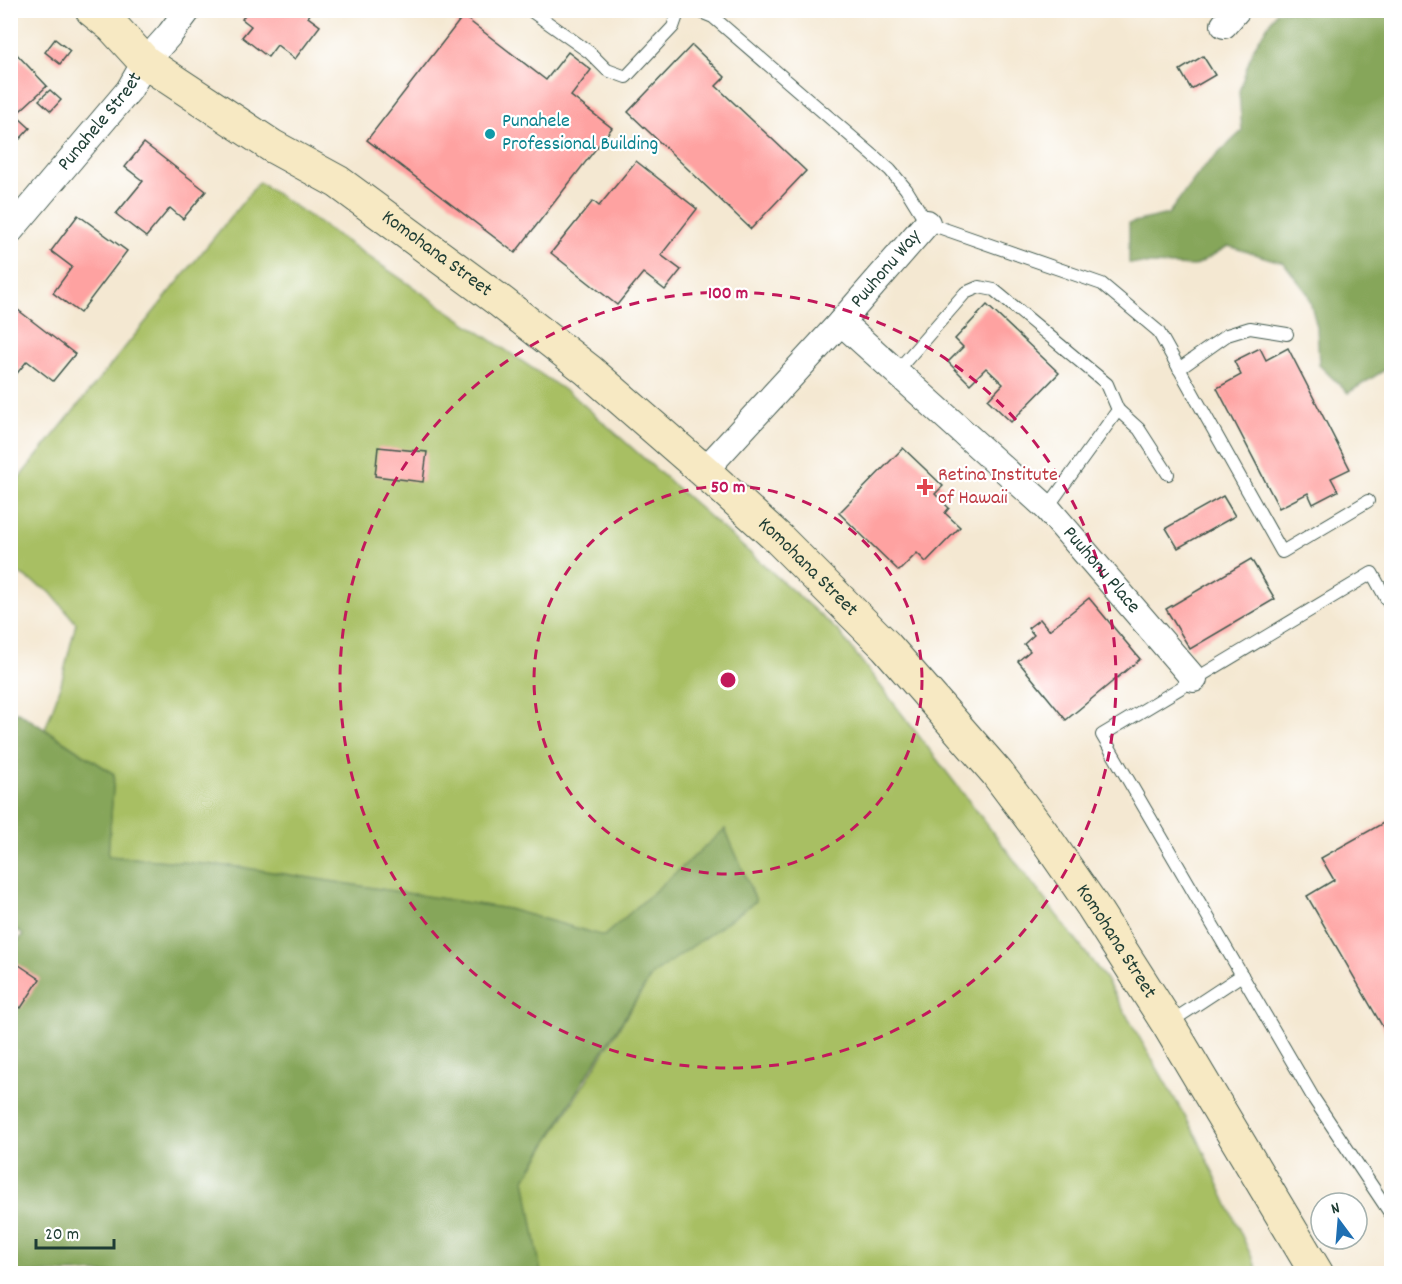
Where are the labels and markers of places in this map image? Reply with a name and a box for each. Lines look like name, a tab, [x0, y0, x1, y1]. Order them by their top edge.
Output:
place label: Punahele Professional Building	[502, 108, 658, 159]
marker: Punahele Professional Building	[483, 127, 497, 141]
place label: Retina Institute of Hawaii	[938, 462, 1058, 513]
marker: Retina Institute of Hawaii	[916, 478, 934, 496]
centre of rings	[718, 670, 738, 690]

